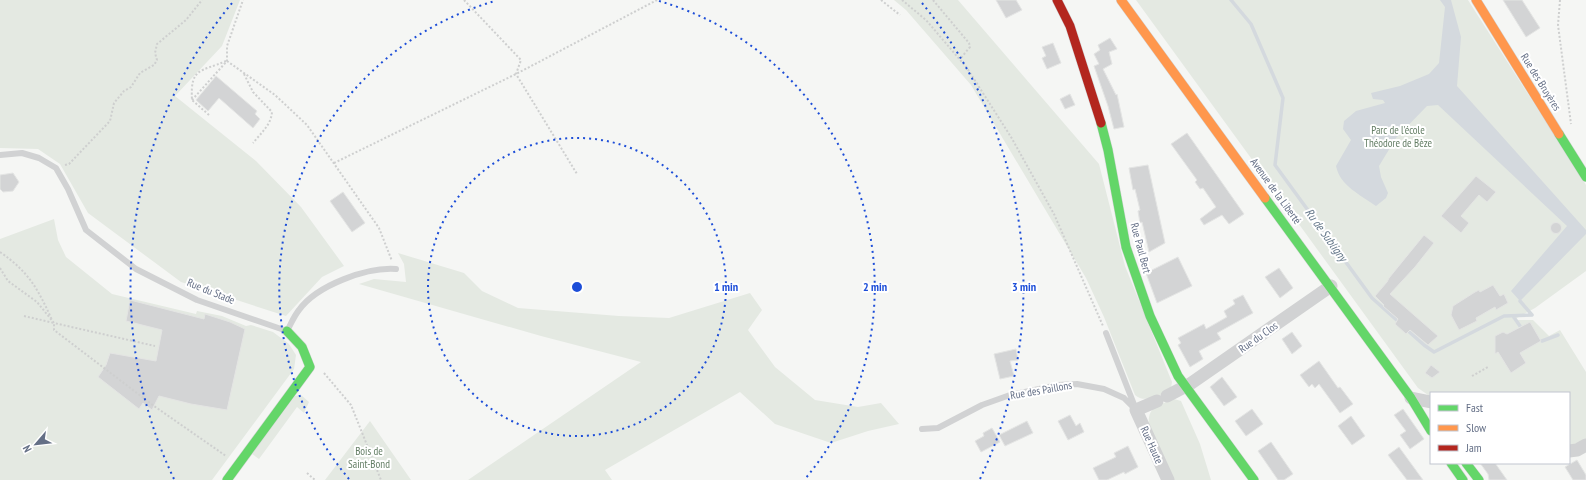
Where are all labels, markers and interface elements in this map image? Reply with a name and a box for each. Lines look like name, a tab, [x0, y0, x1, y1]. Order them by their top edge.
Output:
street label: Rue des Bruyères	[1518, 51, 1564, 114]
park label: Parc de l'école Théodore de Bèze	[1364, 123, 1432, 150]
street label: Avenue de la Liberté	[1247, 155, 1305, 227]
water label: Ru de Subligny	[1302, 205, 1352, 265]
street label: Rue Paul Bert	[1128, 221, 1154, 275]
street label: Rue du Stade	[185, 275, 237, 307]
text: 1 min	[714, 279, 738, 294]
text: 2 min	[863, 279, 887, 294]
text: 3 min	[1012, 279, 1036, 294]
centre of rings	[570, 280, 584, 294]
street label: Rue du Clos	[1236, 318, 1281, 356]
street label: Rue des Paillons	[1009, 378, 1073, 402]
legend	[1430, 392, 1570, 464]
text: Fast	[1466, 400, 1484, 415]
text: Slow	[1466, 420, 1487, 435]
north arrow	[16, 424, 56, 464]
street label: Rue Haute	[1138, 424, 1167, 466]
text: Jam	[1465, 440, 1482, 455]
text: N	[20, 443, 35, 455]
park label: Bois de Saint-Bond	[348, 444, 390, 471]

